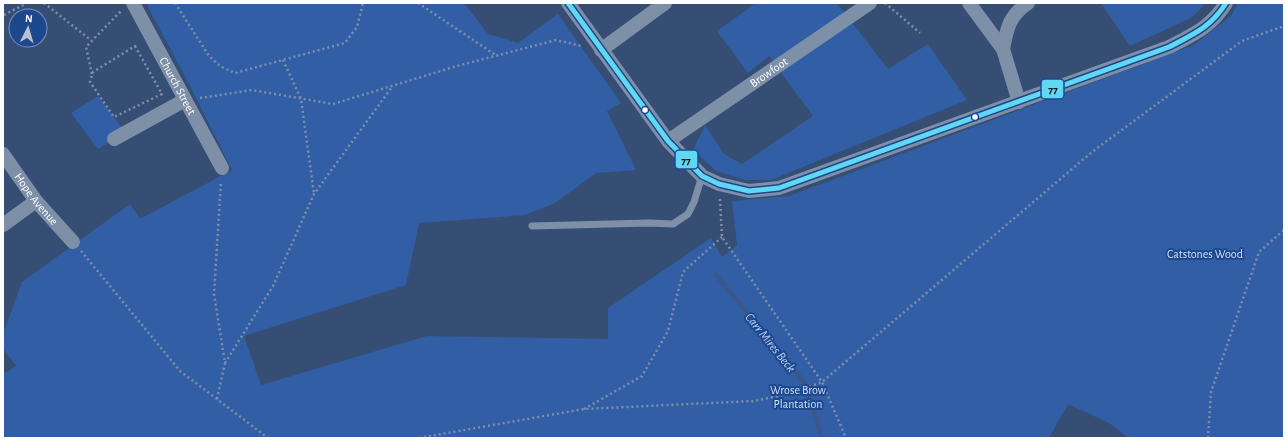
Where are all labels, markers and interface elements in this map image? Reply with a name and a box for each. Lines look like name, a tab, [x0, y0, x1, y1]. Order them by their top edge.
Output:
north arrow	[8, 8, 48, 48]
text: N	[25, 13, 33, 24]
street label: Church Street	[157, 55, 198, 117]
street label: Browfoot	[748, 55, 790, 89]
line badge: 77	[1041, 79, 1064, 99]
text: 77	[1048, 84, 1058, 95]
unlabelled marker	[640, 105, 650, 115]
unlabelled marker	[970, 112, 980, 122]
line badge: 77	[675, 150, 698, 169]
text: 77	[681, 155, 691, 166]
street label: Hope Avenue	[12, 171, 60, 227]
park label: Catstones Wood	[1167, 248, 1243, 260]
water label: Carr Mires Beck	[742, 311, 798, 375]
park label: Wrose Brow Plantation	[770, 384, 826, 410]

